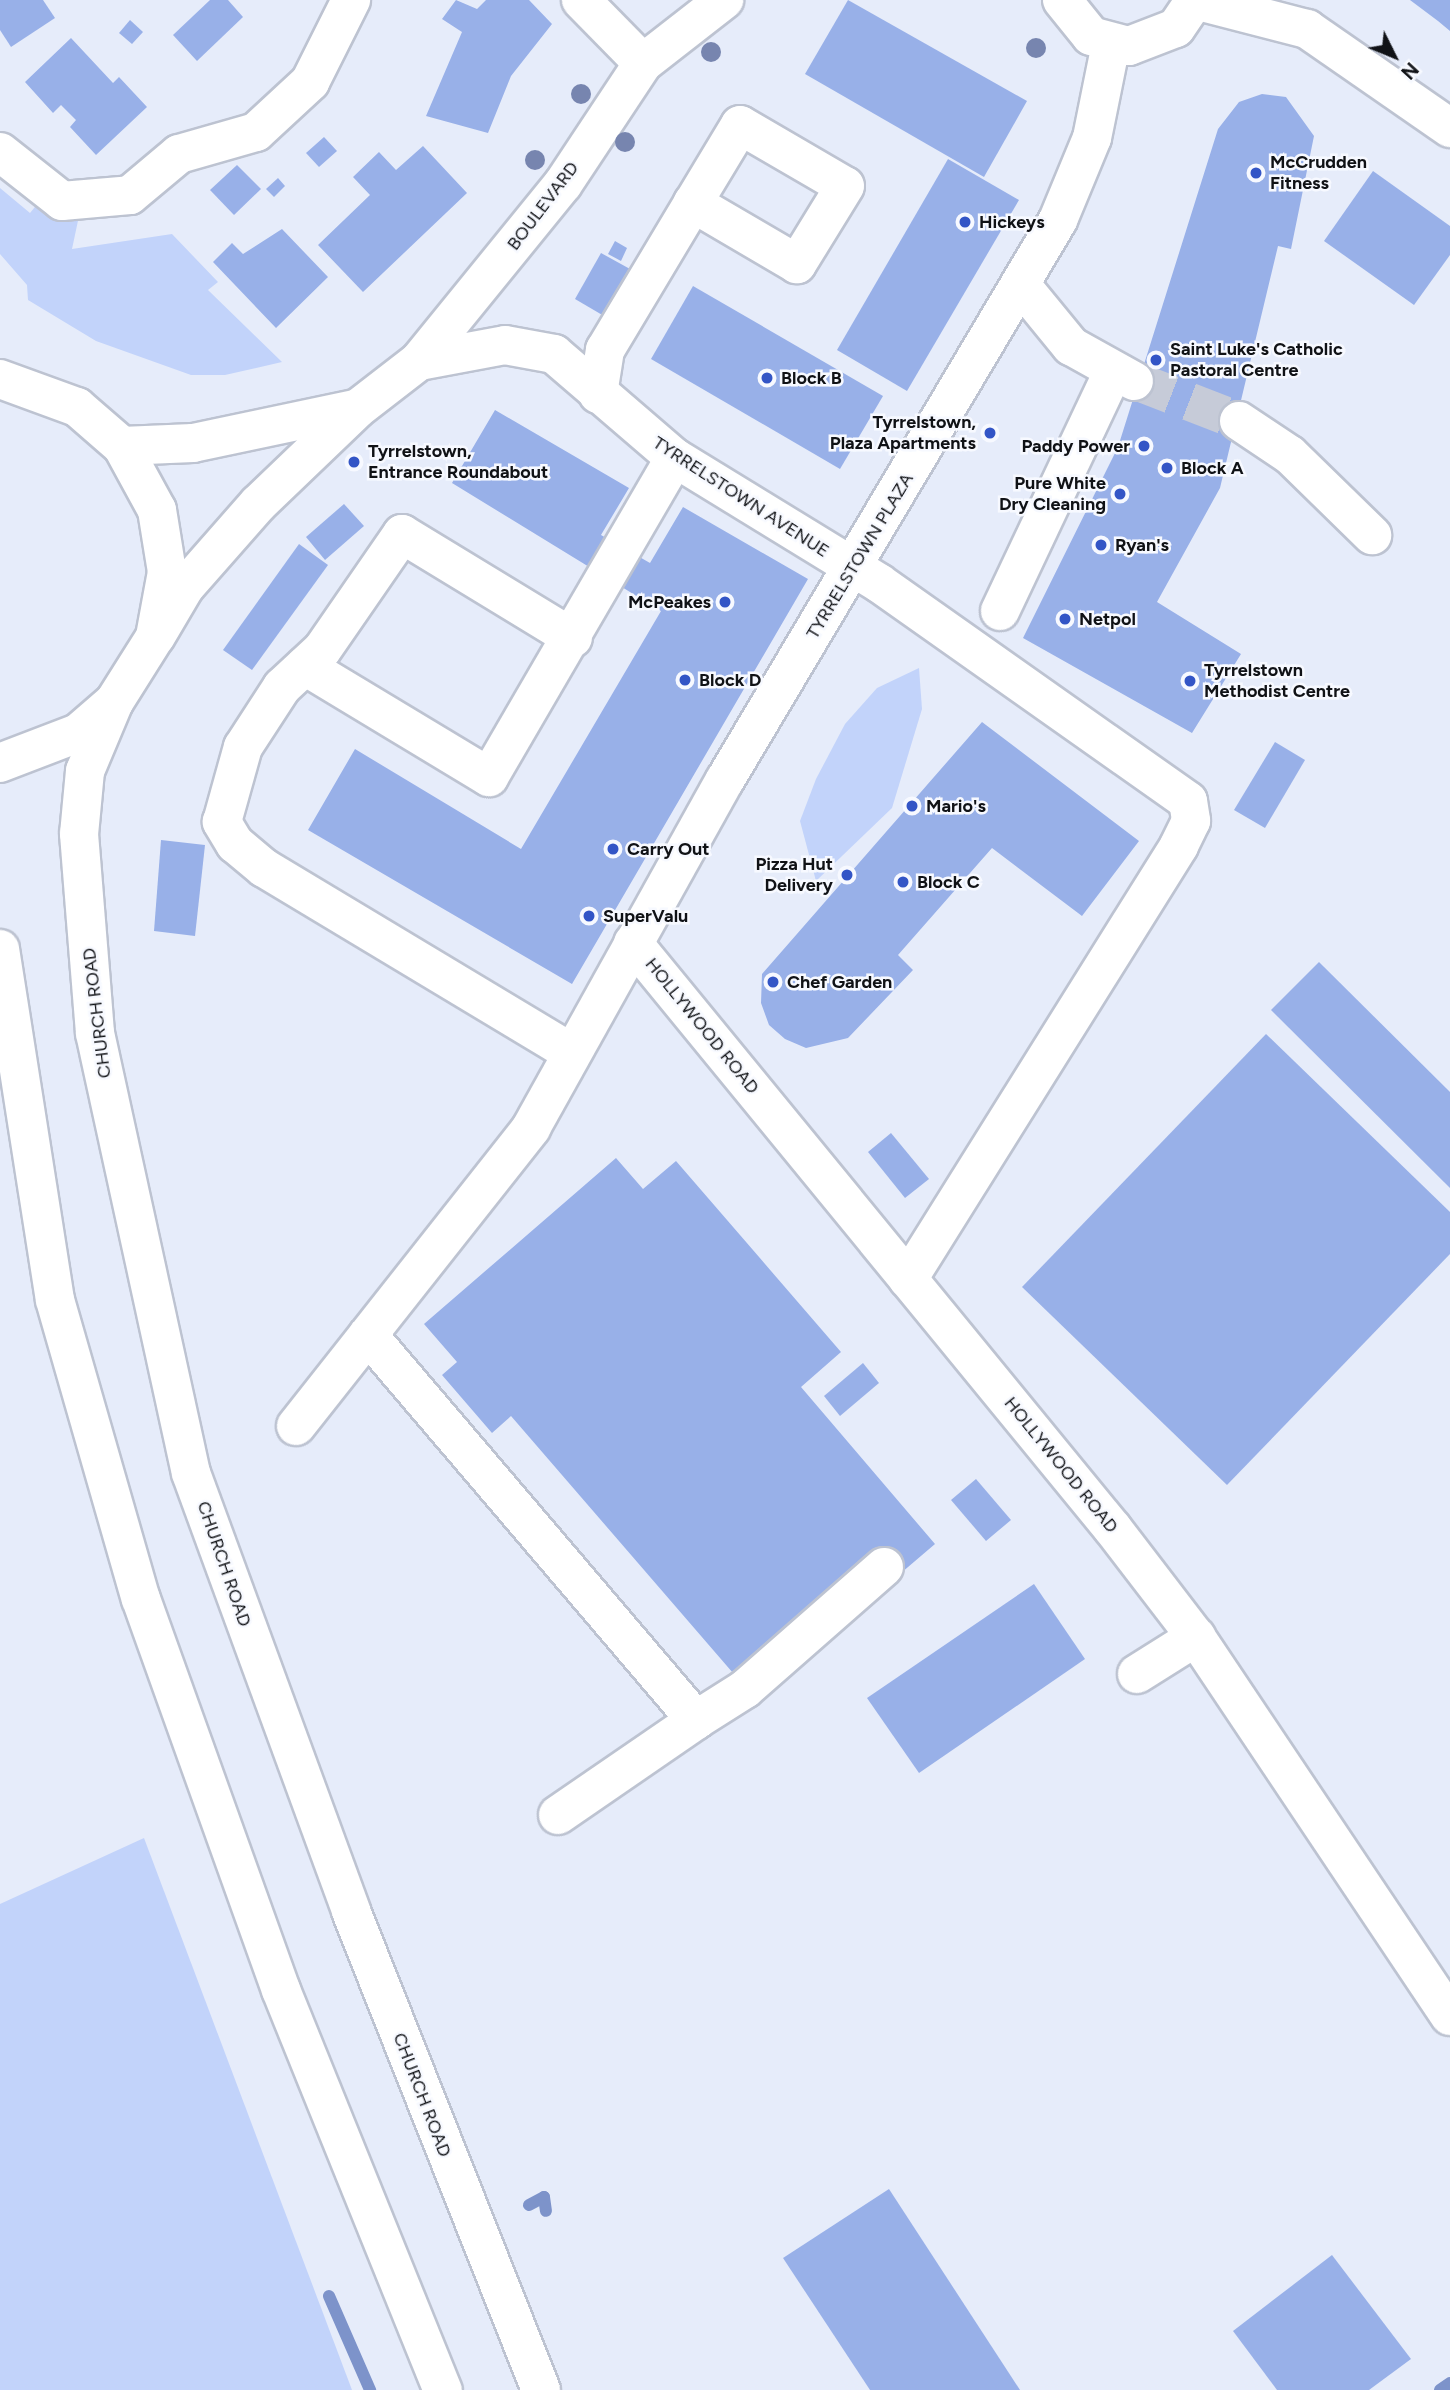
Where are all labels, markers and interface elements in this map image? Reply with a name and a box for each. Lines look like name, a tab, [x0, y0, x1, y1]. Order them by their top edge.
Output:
north arrow	[1359, 21, 1429, 91]
text: N	[1396, 57, 1423, 84]
place label: McCrudden Fitness	[1270, 152, 1367, 194]
street label: BOULEVARD	[503, 157, 583, 255]
marker: McCrudden Fitness	[1248, 165, 1264, 181]
place label: Hickeys	[979, 211, 1045, 233]
marker: Hickeys	[957, 214, 973, 230]
place label: Saint Luke's Catholic Pastoral Centre	[1170, 339, 1343, 382]
marker: Saint Luke's Catholic Pastoral Centre	[1148, 352, 1164, 368]
place label: Block B	[781, 367, 842, 389]
marker: Block B	[759, 370, 775, 386]
place label: Tyrrelstown, Plaza Apartments	[830, 412, 976, 454]
marker: Tyrrelstown, Plaza Apartments	[982, 425, 998, 441]
street label: TYRRELSTOWN AVENUE	[649, 432, 833, 562]
place label: Paddy Power	[1021, 435, 1130, 457]
marker: Paddy Power	[1136, 438, 1152, 454]
place label: Tyrrelstown, Entrance Roundabout	[368, 441, 548, 484]
marker: Tyrrelstown, Entrance Roundabout	[346, 454, 362, 470]
place label: Block A	[1181, 457, 1244, 479]
marker: Block A	[1159, 460, 1175, 476]
street label: TYRRELSTOWN PLAZA	[802, 469, 918, 643]
place label: Pure White Dry Cleaning	[999, 473, 1106, 516]
marker: Pure White Dry Cleaning	[1112, 486, 1128, 502]
place label: Ryan's	[1115, 534, 1169, 556]
marker: Ryan's	[1093, 537, 1109, 553]
place label: McPeakes	[628, 591, 711, 613]
marker: McPeakes	[717, 594, 733, 610]
place label: Netpol	[1079, 608, 1136, 630]
marker: Netpol	[1057, 611, 1073, 627]
place label: Tyrrelstown Methodist Centre	[1204, 660, 1350, 702]
place label: Block D	[699, 669, 761, 691]
marker: Block D	[677, 672, 693, 688]
marker: Tyrrelstown Methodist Centre	[1182, 673, 1198, 689]
place label: Mario's	[926, 795, 986, 817]
marker: Mario's	[904, 798, 920, 814]
place label: Carry Out	[627, 838, 710, 860]
marker: Carry Out	[605, 841, 621, 857]
place label: Pizza Hut Delivery	[755, 854, 833, 896]
marker: Pizza Hut Delivery	[839, 867, 855, 883]
place label: Block C	[917, 871, 980, 893]
marker: Block C	[895, 874, 911, 890]
place label: SuperValu	[603, 905, 688, 927]
marker: SuperValu	[581, 908, 597, 924]
street label: CHURCH ROAD	[78, 947, 116, 1079]
street label: HOLLYWOOD ROAD	[641, 954, 763, 1098]
place label: Chef Garden	[787, 971, 892, 993]
marker: Chef Garden	[765, 974, 781, 990]
street label: HOLLYWOOD ROAD	[1000, 1393, 1122, 1537]
street label: CHURCH ROAD	[192, 1498, 256, 1630]
street label: CHURCH ROAD	[388, 2030, 456, 2160]

